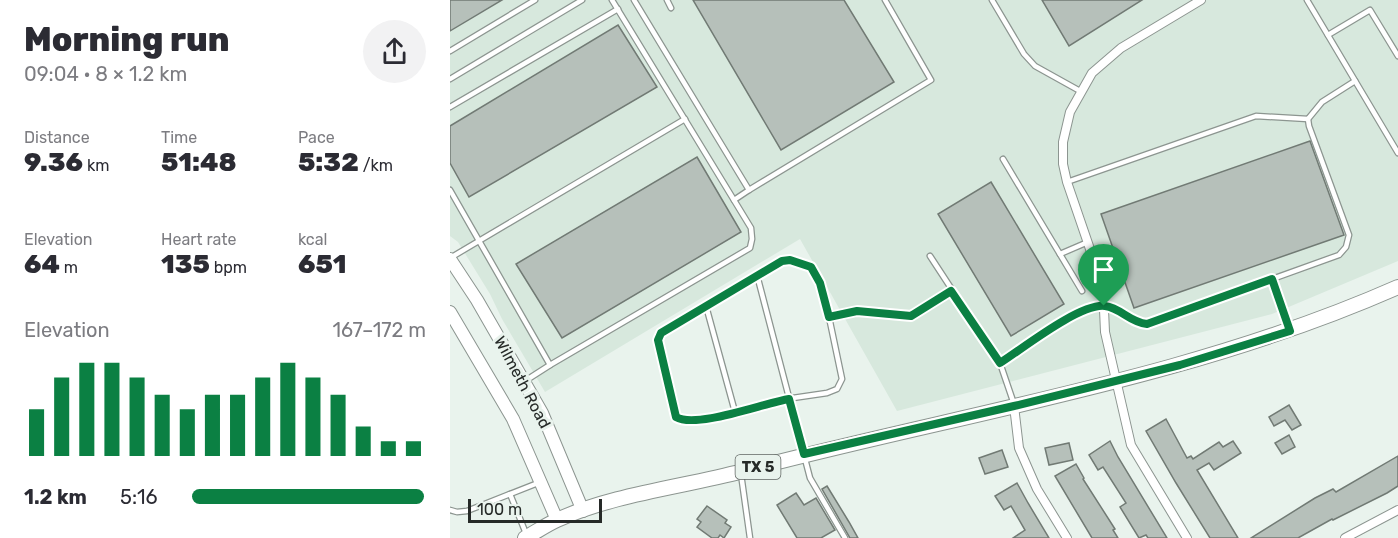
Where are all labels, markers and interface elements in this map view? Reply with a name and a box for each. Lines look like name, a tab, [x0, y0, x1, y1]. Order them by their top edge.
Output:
text: Morning run	[24, 20, 229, 59]
button: share	[363, 20, 426, 83]
text: 09:04 · 8 × 1.2 km	[24, 62, 187, 86]
text: Distance	[24, 128, 90, 147]
text: Time	[161, 128, 197, 147]
text: Pace	[298, 128, 335, 147]
text: 9.36	[24, 147, 83, 178]
text: 51:48	[161, 147, 236, 178]
text: 5:32	[298, 147, 359, 178]
text: km	[83, 156, 109, 175]
text: /km	[359, 156, 393, 175]
text: Elevation	[24, 230, 93, 249]
text: Heart rate	[161, 230, 236, 249]
text: kcal	[298, 230, 327, 249]
pin	[1078, 244, 1129, 306]
text: 64	[24, 249, 60, 280]
text: 135	[161, 249, 210, 280]
text: 651	[298, 249, 346, 280]
icon: arrive	[1087, 253, 1120, 286]
text: m	[60, 258, 78, 277]
text: bpm	[210, 258, 247, 277]
text: Elevation	[24, 318, 110, 342]
text: 167–172 m	[332, 318, 426, 342]
street label: Wilmeth Road	[490, 333, 555, 432]
road number: TX 5	[736, 455, 780, 479]
text: 1.2 km	[24, 485, 87, 509]
text: 5:16	[120, 485, 158, 509]
scale bar	[468, 496, 602, 524]
text: 100 m	[477, 500, 522, 519]

